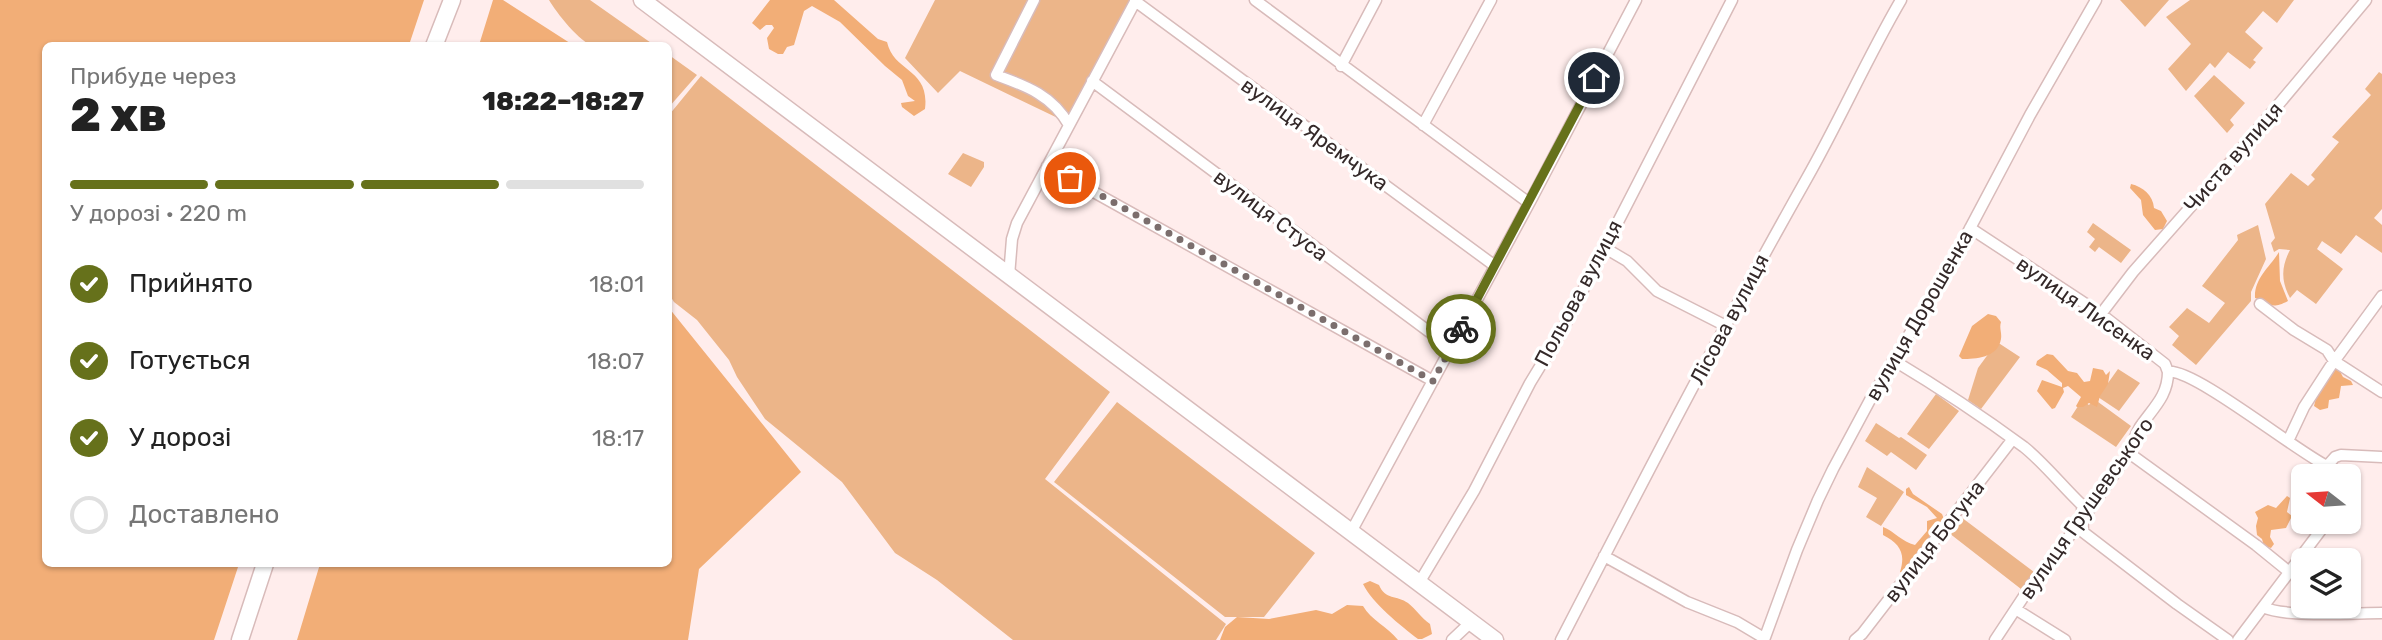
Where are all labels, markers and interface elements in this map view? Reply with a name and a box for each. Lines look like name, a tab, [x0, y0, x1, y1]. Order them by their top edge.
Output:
pin	[1564, 48, 1624, 108]
icon: home	[1575, 59, 1613, 97]
text: Прибуде через	[70, 62, 236, 90]
street label: вулиця Яремчука	[1237, 72, 1393, 196]
text: 18:22–18:27	[482, 86, 644, 117]
text: 2 хв	[70, 88, 167, 143]
street label: Чиста вулиця	[2178, 97, 2288, 217]
pin	[1040, 148, 1100, 208]
icon: bag	[1051, 159, 1089, 197]
street label: вулиця Стуса	[1209, 164, 1333, 266]
text: У дорозі · 220 m	[70, 199, 247, 227]
street label: Польова вулиця	[1529, 216, 1627, 370]
street label: вулиця Дорошенка	[1860, 225, 1978, 405]
street label: Лісова вулиця	[1684, 250, 1774, 388]
street label: вулиця Лисенка	[2012, 251, 2160, 365]
icon: check	[70, 265, 108, 303]
text: Прийнято	[129, 268, 253, 299]
text: 18:01	[589, 270, 644, 298]
courier	[1426, 294, 1496, 364]
icon: bike	[1442, 310, 1480, 348]
icon: check	[70, 342, 108, 380]
text: Готується	[129, 345, 251, 376]
text: 18:07	[587, 347, 644, 375]
street label: вулиця Грушевського	[2014, 412, 2158, 604]
icon: check	[70, 419, 108, 457]
text: У дорозі	[129, 422, 231, 453]
text: 18:17	[592, 424, 644, 452]
north arrow	[2291, 464, 2361, 534]
map controls	[2291, 464, 2361, 618]
street label: вулиця Богуна	[1879, 475, 1989, 607]
text: Доставлено	[129, 499, 279, 530]
button: layers	[2291, 548, 2361, 618]

